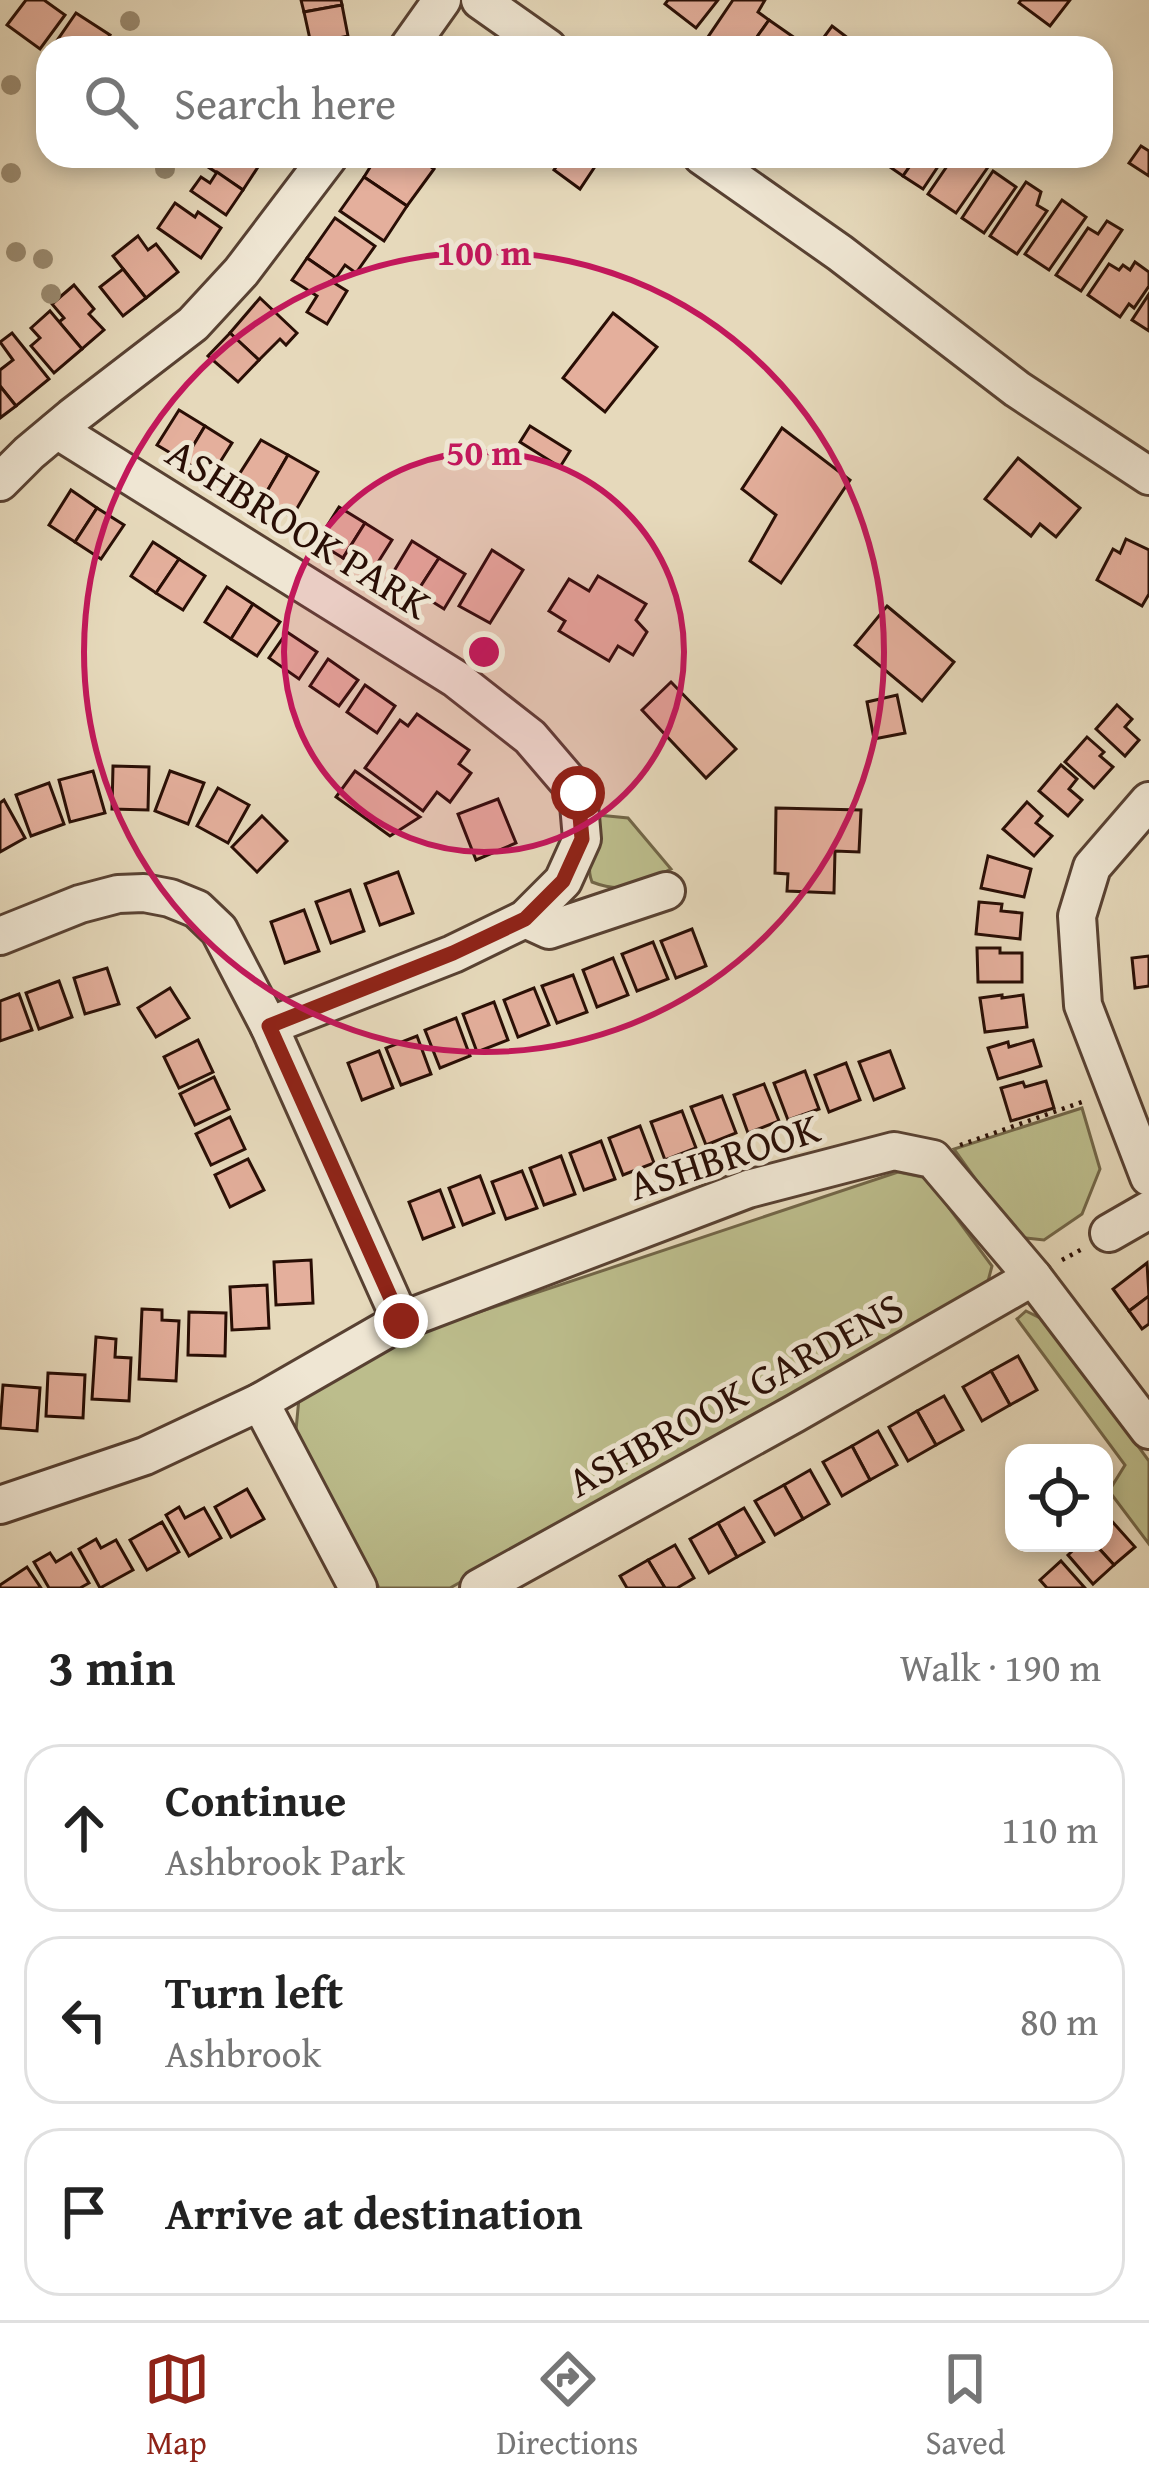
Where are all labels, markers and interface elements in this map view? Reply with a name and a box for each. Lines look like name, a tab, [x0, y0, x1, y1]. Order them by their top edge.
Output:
search box	[36, 36, 1113, 168]
icon: search	[78, 69, 144, 135]
text: Search here	[174, 70, 396, 135]
text: 100 m	[437, 225, 532, 278]
street label: ASHBROOK PARK	[155, 422, 443, 633]
text: 50 m	[446, 425, 522, 478]
centre of rings	[463, 631, 505, 673]
route start	[551, 766, 605, 820]
street label: ASHBROOK	[620, 1096, 827, 1215]
street label: ASHBROOK GARDENS	[556, 1276, 914, 1511]
route end	[374, 1294, 428, 1348]
map controls	[1005, 1444, 1113, 1552]
button: locate	[1005, 1444, 1113, 1552]
text: 3 min	[48, 1629, 175, 1704]
text: Walk · 190 m	[900, 1638, 1101, 1695]
text: Continue	[165, 1767, 346, 1832]
icon: ahead	[51, 1795, 117, 1861]
text: 110 m	[1001, 1800, 1098, 1857]
text: Ashbrook Park	[165, 1832, 405, 1889]
text: Turn left	[165, 1959, 343, 2024]
icon: left	[51, 1987, 117, 2053]
text: 80 m	[1020, 1992, 1098, 2049]
text: Ashbrook	[165, 2024, 321, 2081]
icon: arrive	[51, 2179, 117, 2245]
text: Arrive at destination	[165, 2180, 583, 2245]
tab: Map	[144, 2346, 210, 2466]
tab: Directions	[497, 2346, 638, 2466]
tab: Saved	[926, 2346, 1005, 2466]

